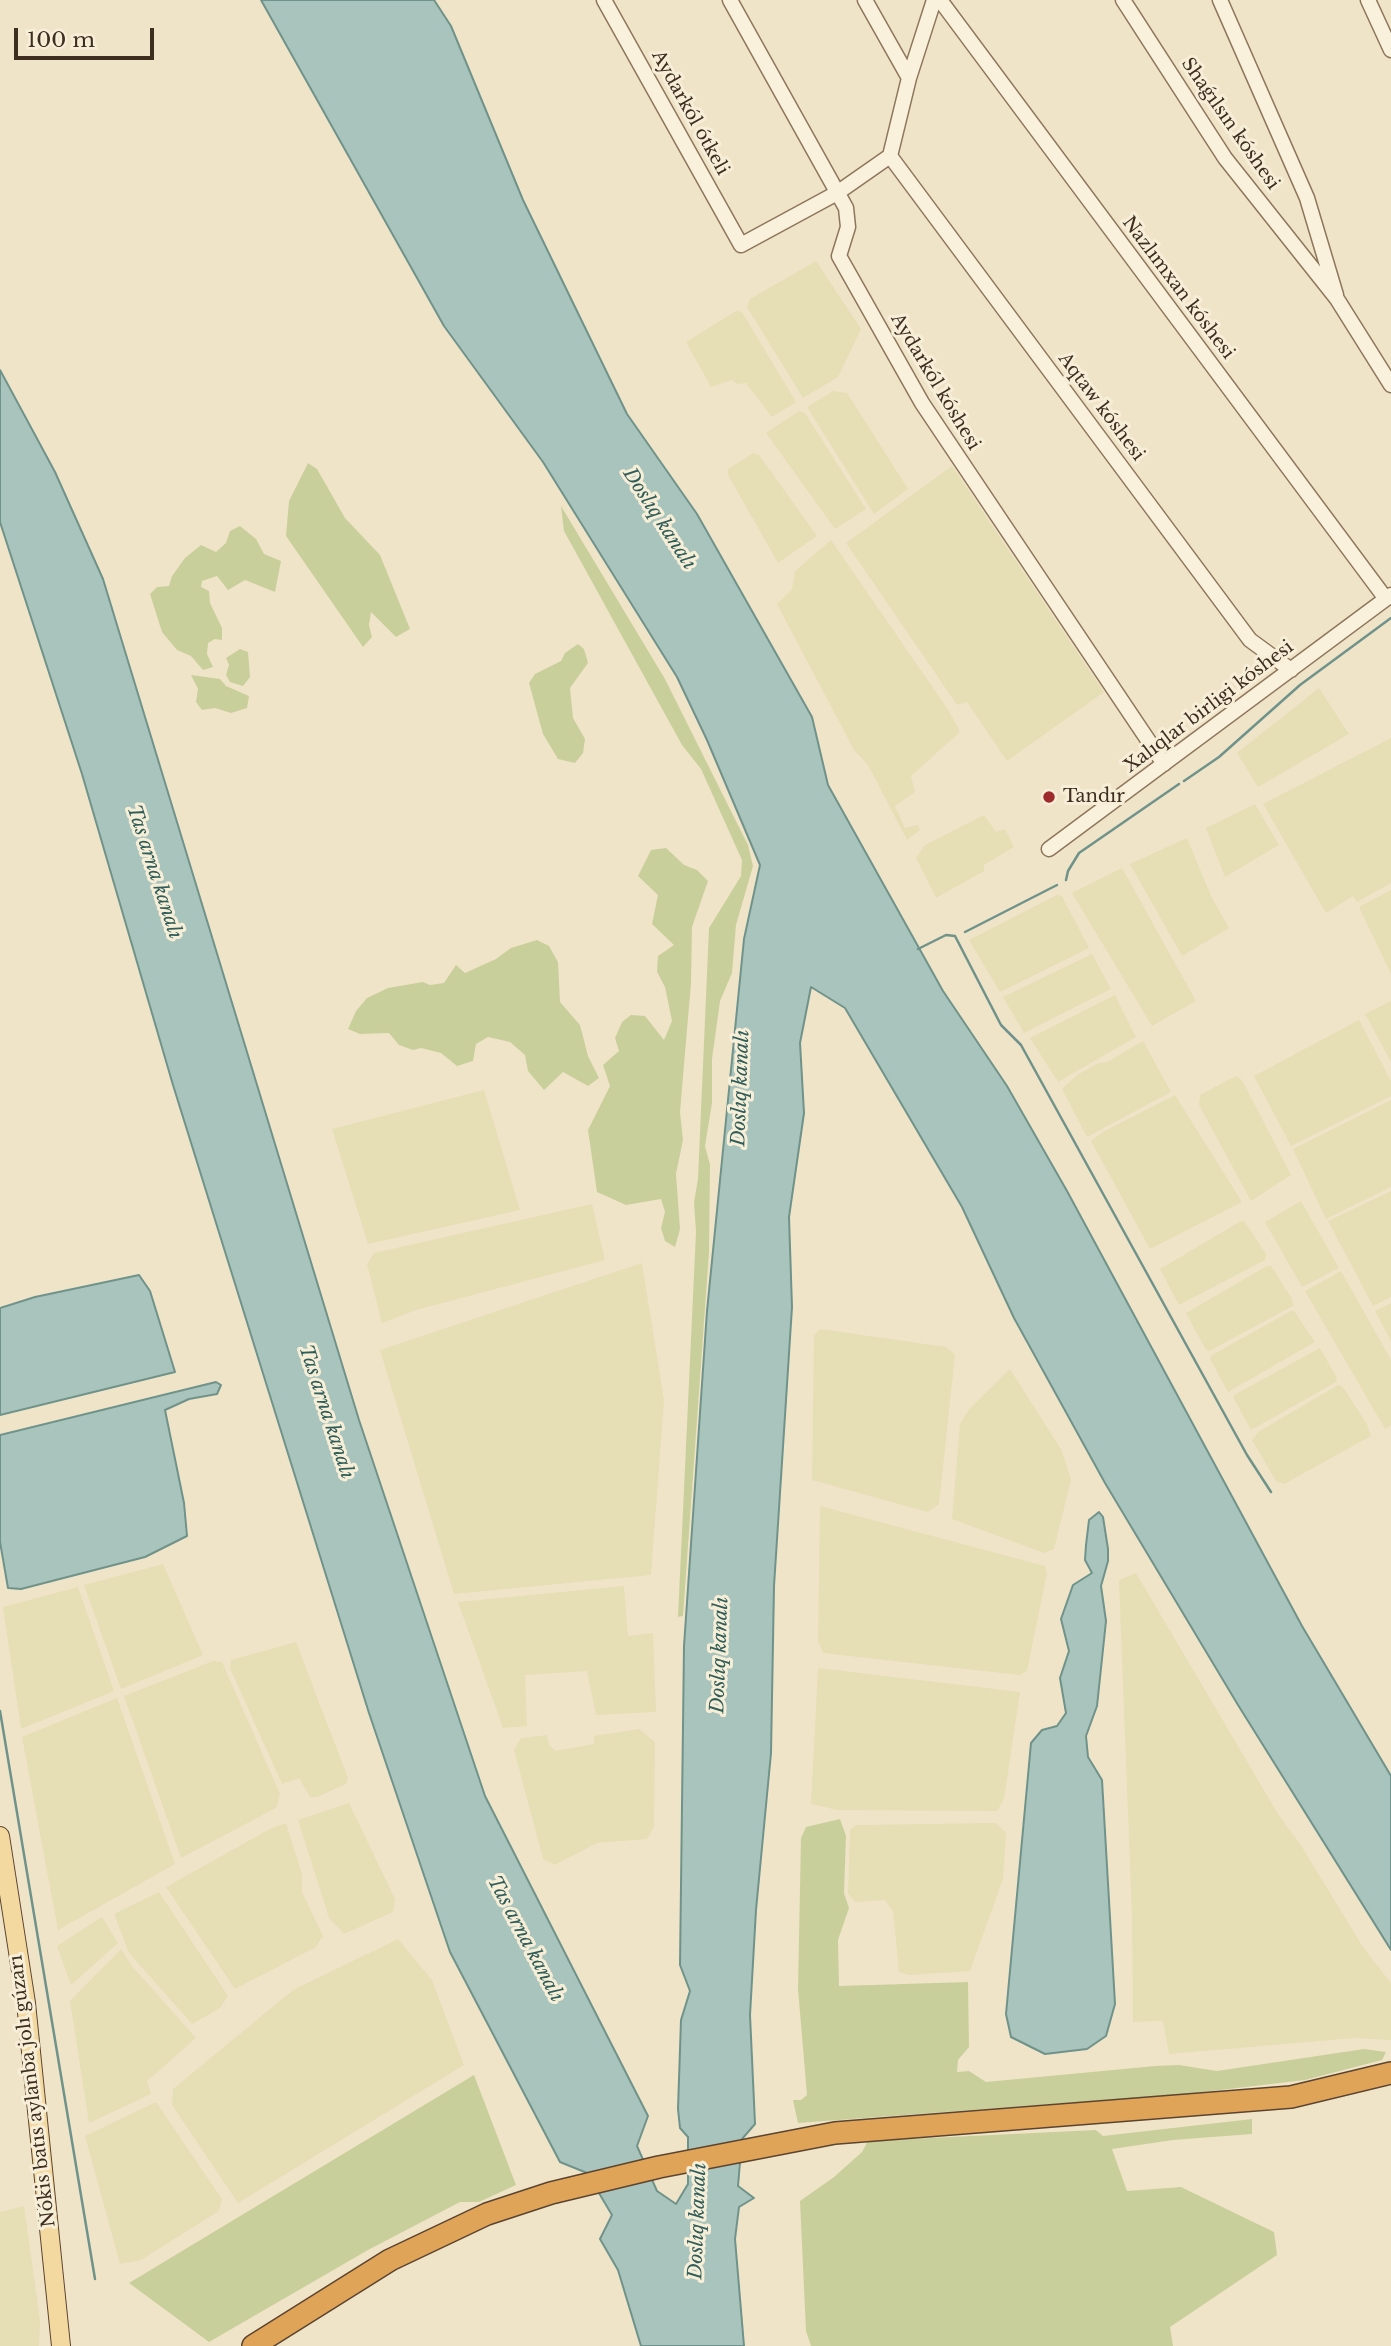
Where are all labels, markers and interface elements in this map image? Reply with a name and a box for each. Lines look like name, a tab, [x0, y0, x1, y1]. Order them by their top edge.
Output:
scale bar	[18, 14, 158, 58]
text: 100 m	[27, 27, 95, 53]
street label: Aydarkól ótkeli	[647, 47, 733, 179]
street label: Shaǵılsın kóshesi	[1176, 54, 1284, 194]
street label: Nazlımxan kóshesi	[1117, 213, 1239, 363]
street label: Aydarkól kóshesi	[886, 310, 984, 454]
street label: Aqtaw kóshesi	[1053, 349, 1149, 465]
water label: Doslıq kanalı	[618, 464, 700, 574]
street label: Xalıqlar birligi kóshesi	[1120, 636, 1298, 778]
place label: Tandır	[1063, 786, 1125, 808]
marker: Tandır	[1041, 789, 1057, 805]
water label: Tas arna kanalı	[122, 802, 186, 942]
water label: Doslıq kanalı	[728, 1029, 754, 1147]
water label: Tas arna kanalı	[294, 1342, 358, 1482]
water label: Doslıq kanalı	[707, 1596, 733, 1714]
water label: Tas arna kanalı	[482, 1872, 568, 2006]
street label: Nókis batıs aylanba jolı gúzarı	[6, 1954, 60, 2228]
water label: Doslıq kanalı	[685, 2162, 711, 2280]

